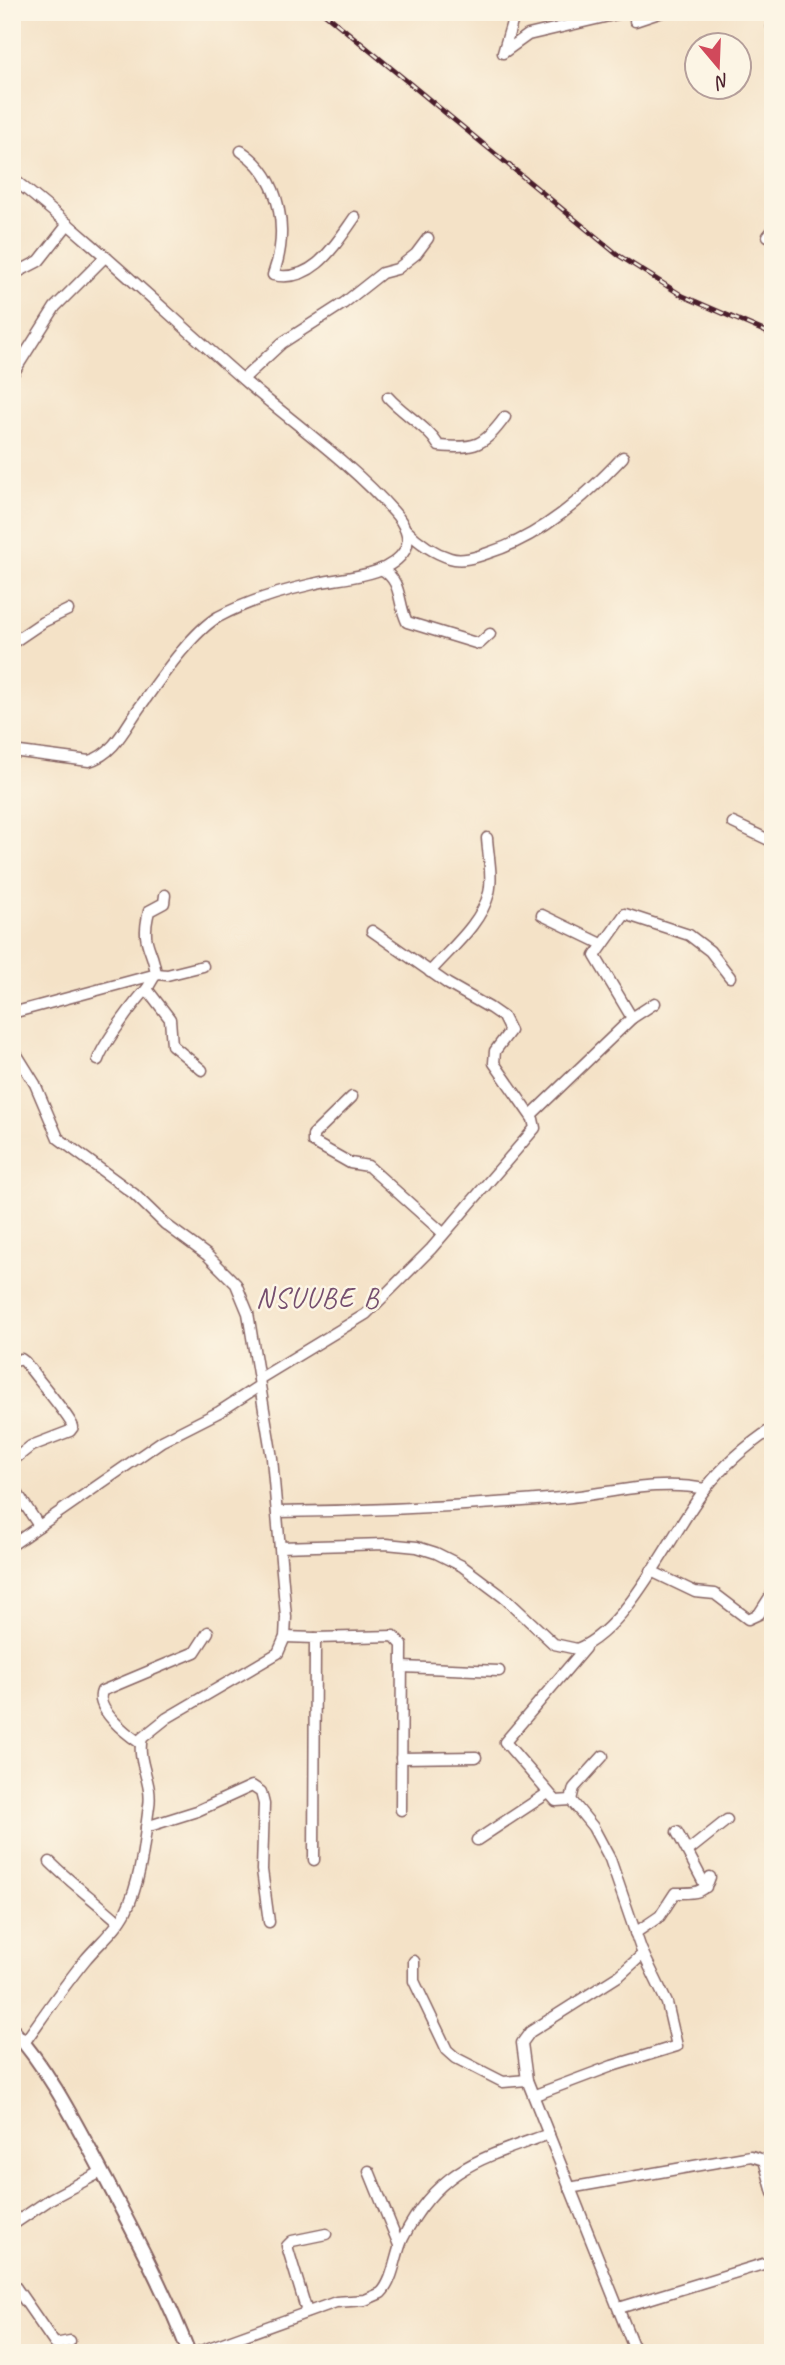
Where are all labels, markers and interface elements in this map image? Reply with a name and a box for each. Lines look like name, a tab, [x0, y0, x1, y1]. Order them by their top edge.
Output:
north arrow	[684, 32, 754, 102]
text: N	[711, 68, 733, 95]
district label: NSUUBE B	[256, 1280, 381, 1315]

